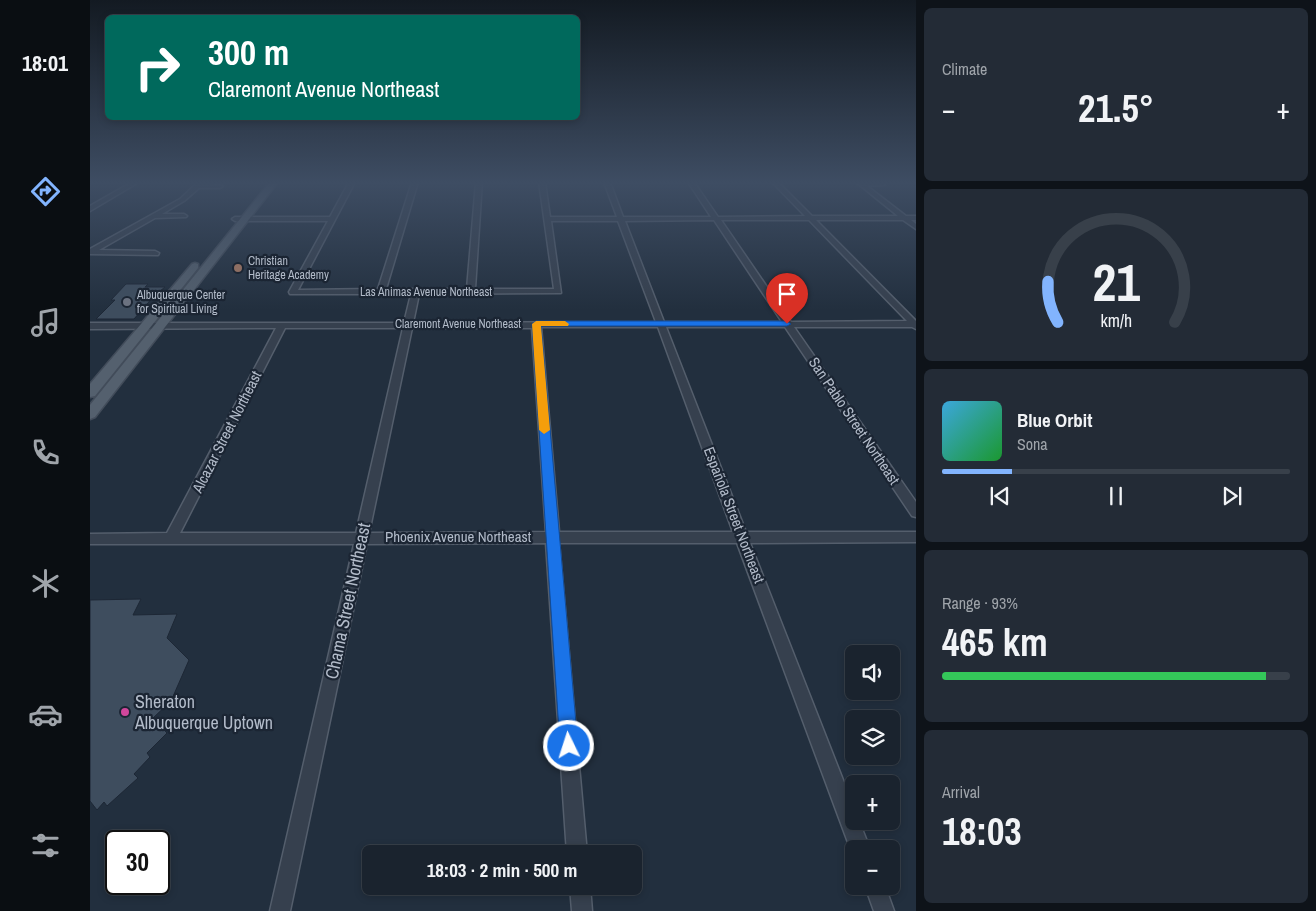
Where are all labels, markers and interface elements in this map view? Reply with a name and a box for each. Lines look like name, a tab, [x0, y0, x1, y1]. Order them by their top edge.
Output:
text: 300 m	[208, 29, 289, 76]
icon: right	[125, 35, 190, 100]
text: 18:01	[22, 48, 68, 78]
text: Climate	[942, 58, 987, 80]
text: Claremont Avenue Northeast	[208, 74, 439, 104]
text: 21.5°	[1078, 83, 1154, 134]
text: −	[942, 90, 955, 128]
text: +	[1277, 90, 1290, 128]
icon: directions	[28, 174, 63, 209]
text: 21	[1092, 247, 1140, 317]
place label: Christian Heritage Academy	[248, 253, 329, 283]
marker: Christian Heritage Academy	[232, 262, 244, 274]
pin	[766, 273, 808, 324]
icon: arrive	[773, 280, 801, 308]
street label: Las Animas Avenue Northeast	[360, 284, 492, 300]
place label: Albuquerque Center for Spiritual Living	[136, 287, 226, 317]
marker: Albuquerque Center for Spiritual Living	[121, 296, 133, 308]
icon: music	[28, 305, 63, 340]
text: km/h	[1100, 309, 1132, 333]
street label: Claremont Avenue Northeast	[395, 316, 521, 332]
street label: San Pablo Street Northeast	[804, 353, 905, 489]
street label: Alcazar Street Northeast	[186, 367, 267, 497]
text: Blue Orbit	[1017, 407, 1092, 433]
text: Sona	[1017, 433, 1048, 455]
icon: phone	[28, 435, 63, 470]
street label: Española Street Northeast	[699, 444, 770, 586]
icon: previous	[986, 482, 1014, 510]
icon: pause	[1102, 482, 1130, 510]
icon: next	[1218, 482, 1246, 510]
street label: Chama Street Northeast	[319, 520, 376, 681]
street label: Phoenix Avenue Northeast	[385, 526, 532, 547]
icon: climate	[28, 566, 63, 601]
text: Range · 93%	[942, 592, 1018, 614]
text: 465 km	[942, 617, 1048, 668]
map controls	[845, 645, 900, 895]
button: sound	[845, 645, 900, 700]
place label: Sheraton Albuquerque Uptown	[134, 689, 273, 735]
icon: car	[28, 697, 63, 732]
marker: Sheraton Albuquerque Uptown	[119, 706, 131, 718]
button: layers	[845, 710, 900, 765]
position arrow	[542, 719, 594, 771]
button: +	[845, 775, 900, 830]
text: Arrival	[942, 781, 980, 803]
text: 18:03	[942, 806, 1022, 857]
icon: filters	[28, 828, 63, 863]
speed limit sign: 30	[105, 830, 170, 895]
button: −	[845, 840, 900, 895]
text: 18:03 · 2 min · 500 m	[427, 857, 577, 883]

